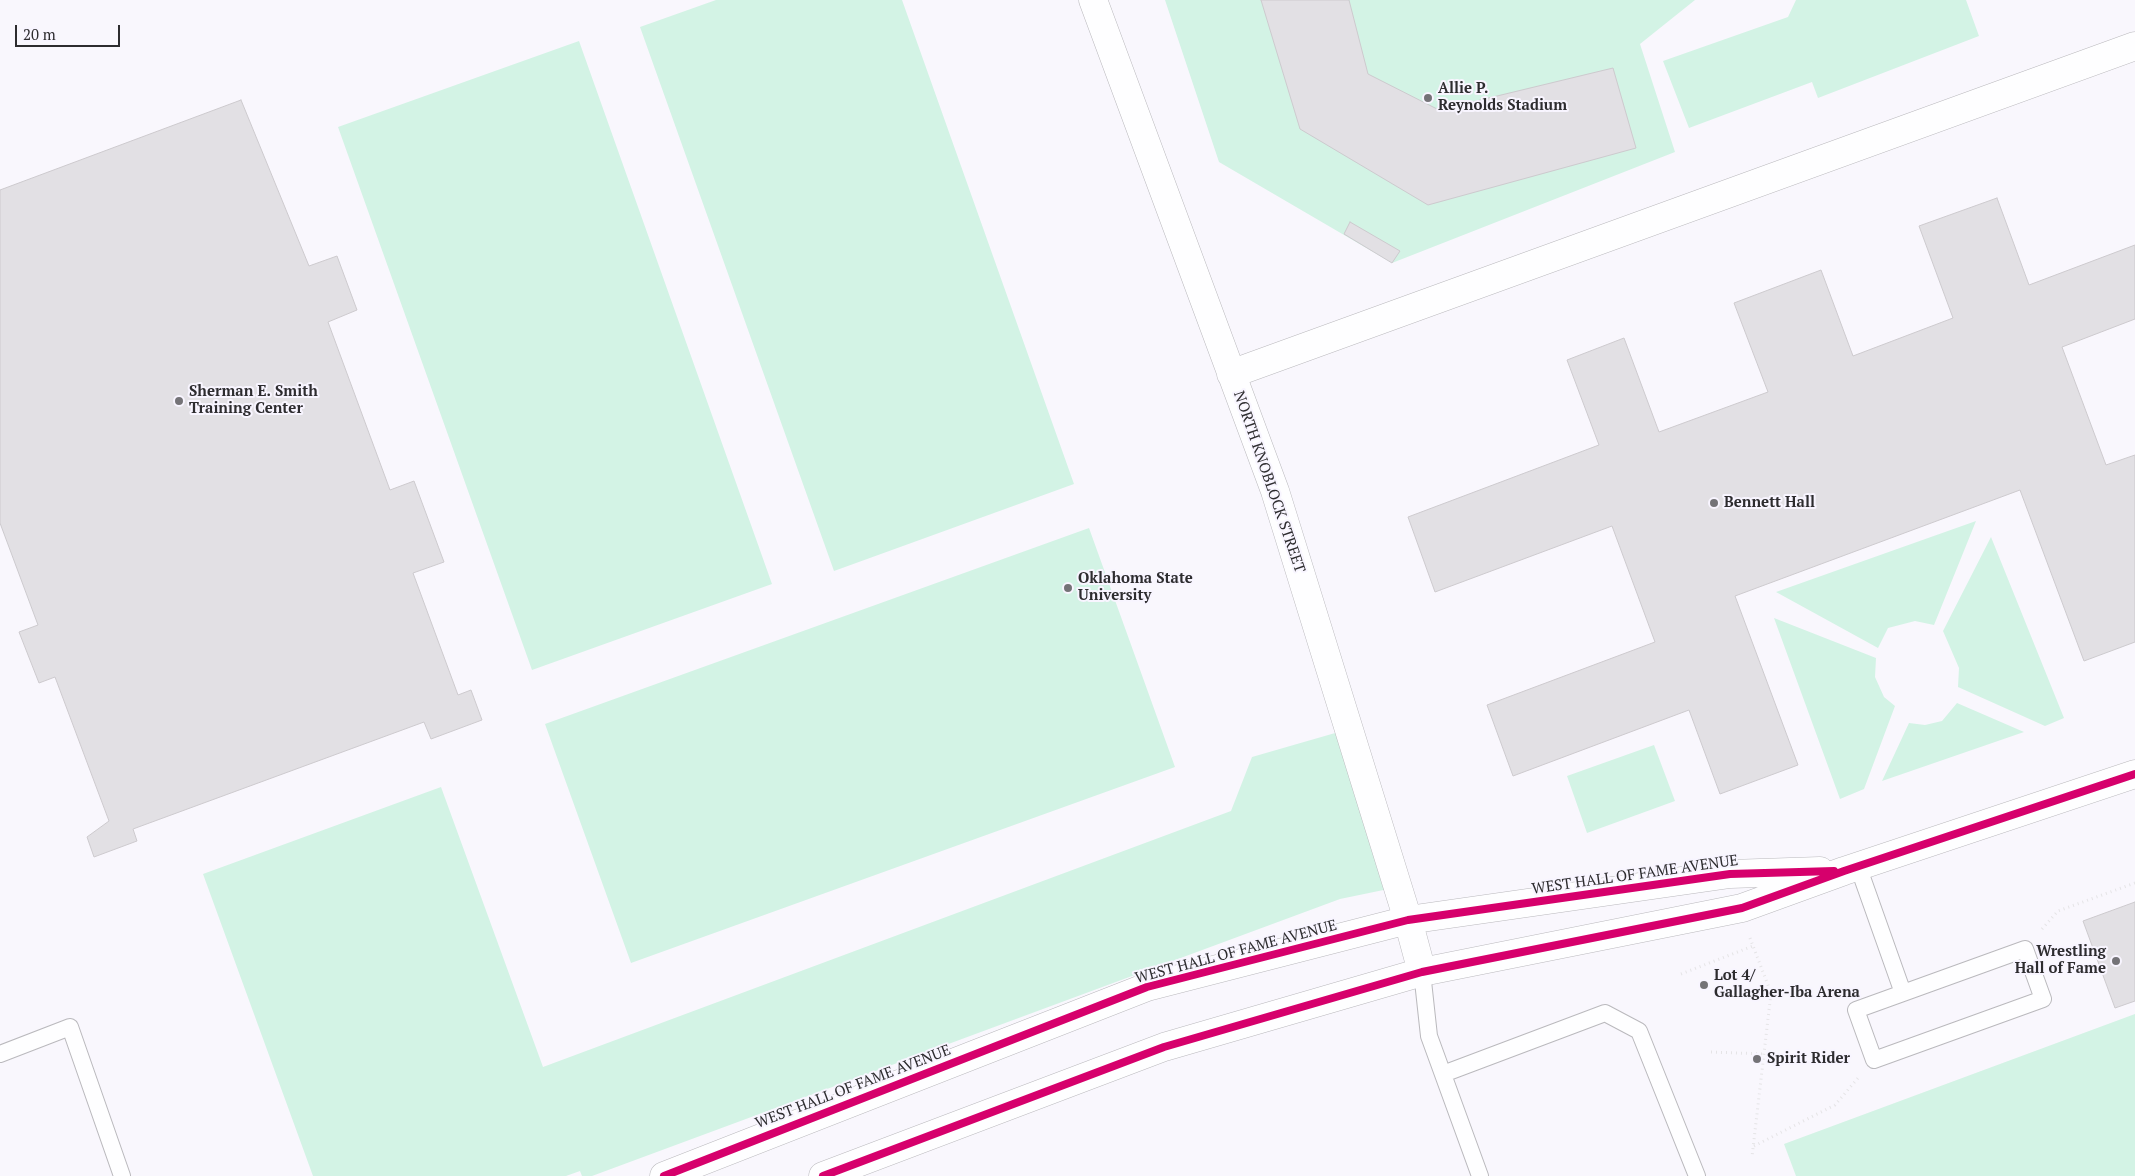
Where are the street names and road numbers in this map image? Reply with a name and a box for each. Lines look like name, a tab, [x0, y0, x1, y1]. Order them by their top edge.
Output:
street label: NORTH KNOBLOCK STREET	[1229, 389, 1309, 575]
street label: WEST HALL OF FAME AVENUE	[1531, 852, 1739, 898]
street label: WEST HALL OF FAME AVENUE	[1133, 916, 1339, 988]
street label: WEST HALL OF FAME AVENUE	[753, 1041, 953, 1133]

